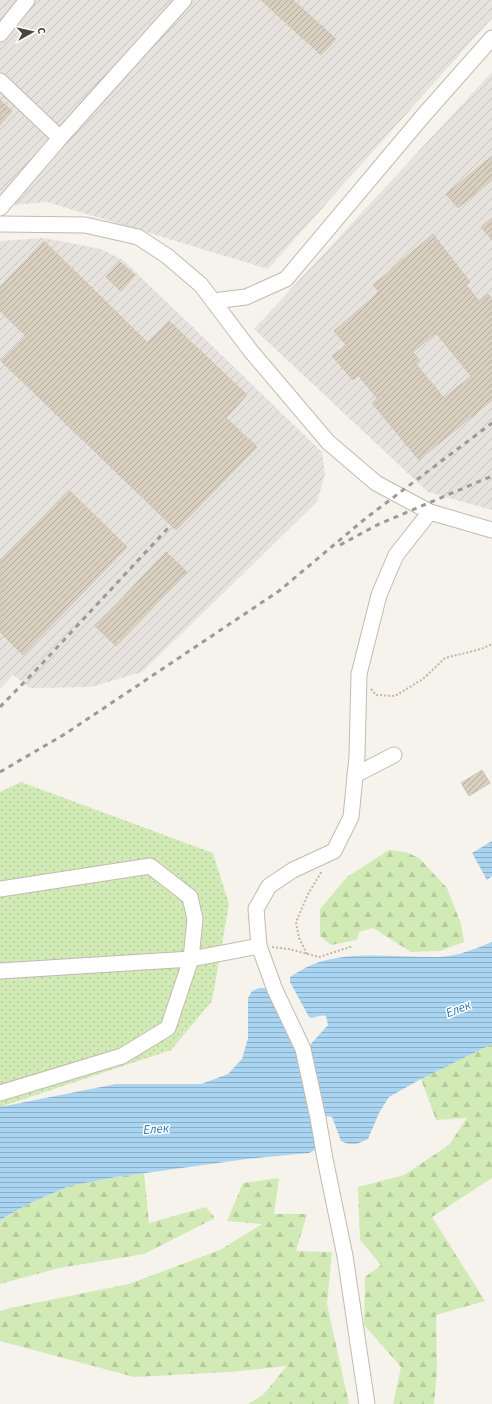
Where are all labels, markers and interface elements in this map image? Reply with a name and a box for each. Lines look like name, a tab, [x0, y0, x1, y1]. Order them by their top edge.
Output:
north arrow	[12, 12, 52, 52]
text: С	[34, 26, 49, 35]
water label: Елек	[443, 995, 474, 1022]
water label: Елек	[143, 1119, 170, 1139]

